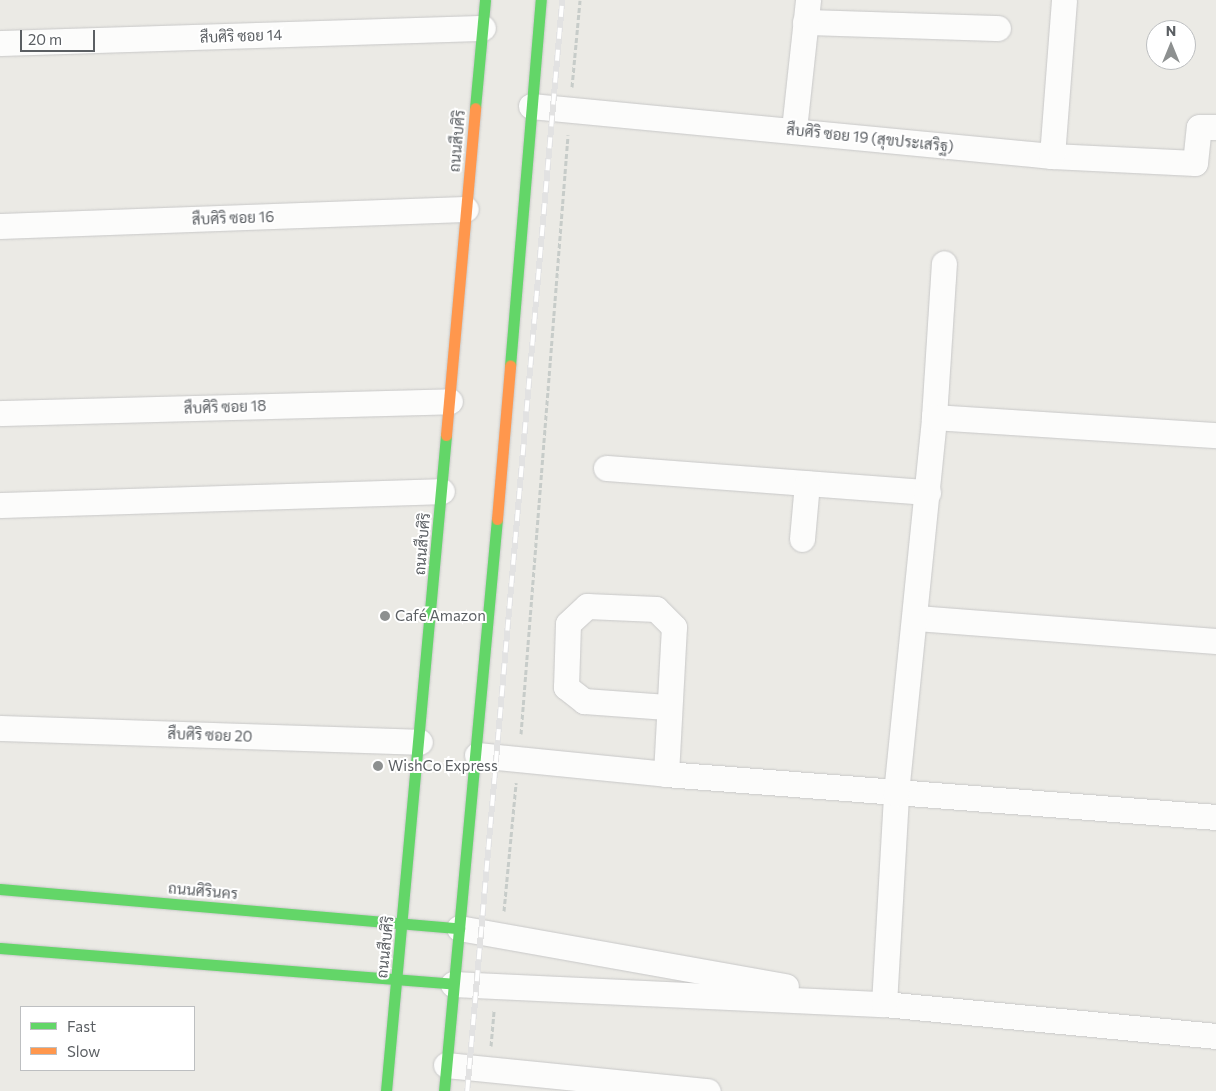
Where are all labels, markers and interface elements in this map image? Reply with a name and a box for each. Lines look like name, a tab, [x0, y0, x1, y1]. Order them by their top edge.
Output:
scale bar	[22, 20, 98, 52]
north arrow	[1146, 20, 1196, 70]
text: N	[1166, 22, 1176, 39]
street label: สืบศิริ ซอย 14	[199, 26, 283, 46]
text: 20 m	[28, 30, 62, 48]
street label: ถนนสืบศิริ	[445, 109, 469, 173]
street label: สืบศิริ ซอย 19 (สุขประเสริฐ)	[785, 120, 955, 156]
street label: สืบศิริ ซอย 16	[191, 208, 275, 228]
street label: สืบศิริ ซอย 18	[183, 397, 267, 417]
street label: ถนนสืบศิริ	[410, 512, 434, 576]
place label: Café Amazon	[395, 607, 486, 625]
marker: Café Amazon	[379, 610, 391, 622]
street label: สืบศิริ ซอย 20	[167, 725, 253, 745]
place label: WishCo Express	[388, 757, 498, 775]
marker: WishCo Express	[372, 760, 384, 772]
street label: ถนนศิรินคร	[167, 879, 239, 903]
street label: ถนนสืบศิริ	[373, 915, 397, 979]
legend	[20, 1006, 195, 1071]
text: Fast	[67, 1017, 96, 1035]
text: Slow	[67, 1042, 100, 1060]

